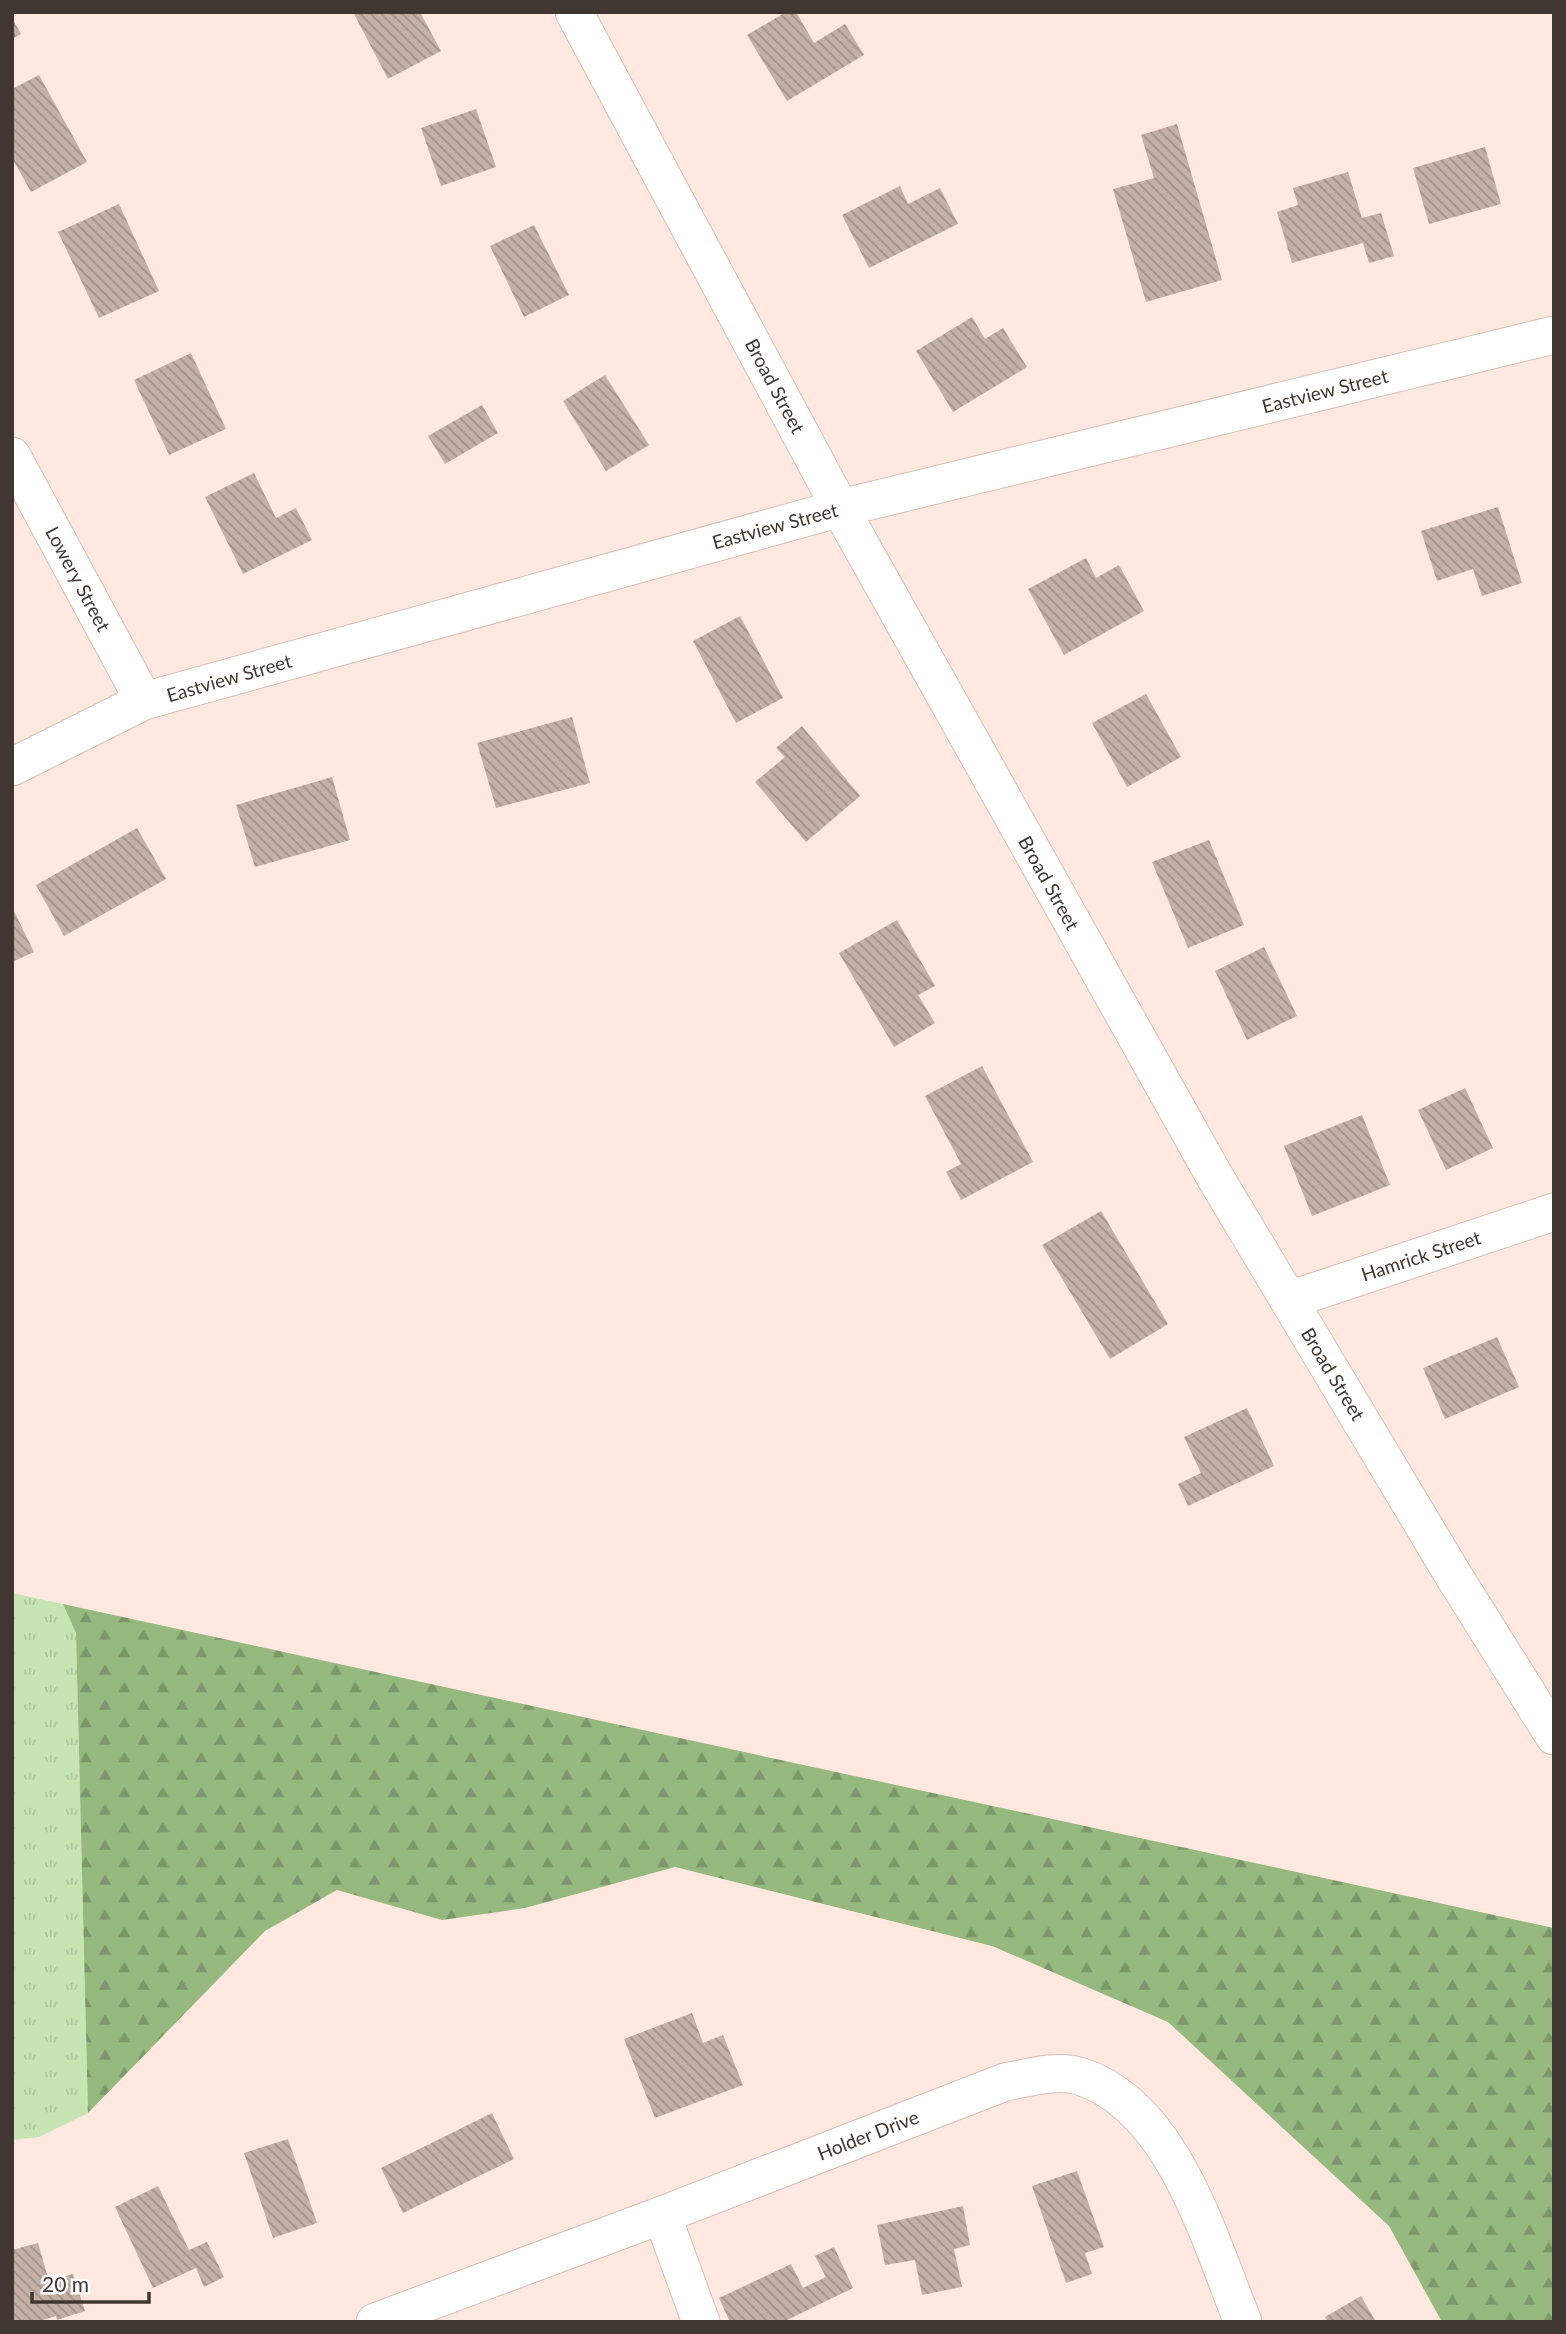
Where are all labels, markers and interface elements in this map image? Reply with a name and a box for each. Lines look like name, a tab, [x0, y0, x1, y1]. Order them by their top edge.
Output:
street label: Broad Street	[741, 334, 810, 437]
street label: Eastview Street	[1259, 364, 1390, 417]
street label: Eastview Street	[710, 498, 840, 553]
street label: Lowery Street	[41, 522, 116, 635]
street label: Eastview Street	[164, 649, 294, 706]
street label: Broad Street	[1014, 832, 1085, 934]
street label: Hamrick Street	[1358, 1225, 1484, 1286]
street label: Broad Street	[1297, 1323, 1370, 1425]
street label: Holder Drive	[814, 2105, 922, 2164]
scale bar	[32, 2260, 149, 2304]
text: 20 m	[42, 2271, 89, 2296]

